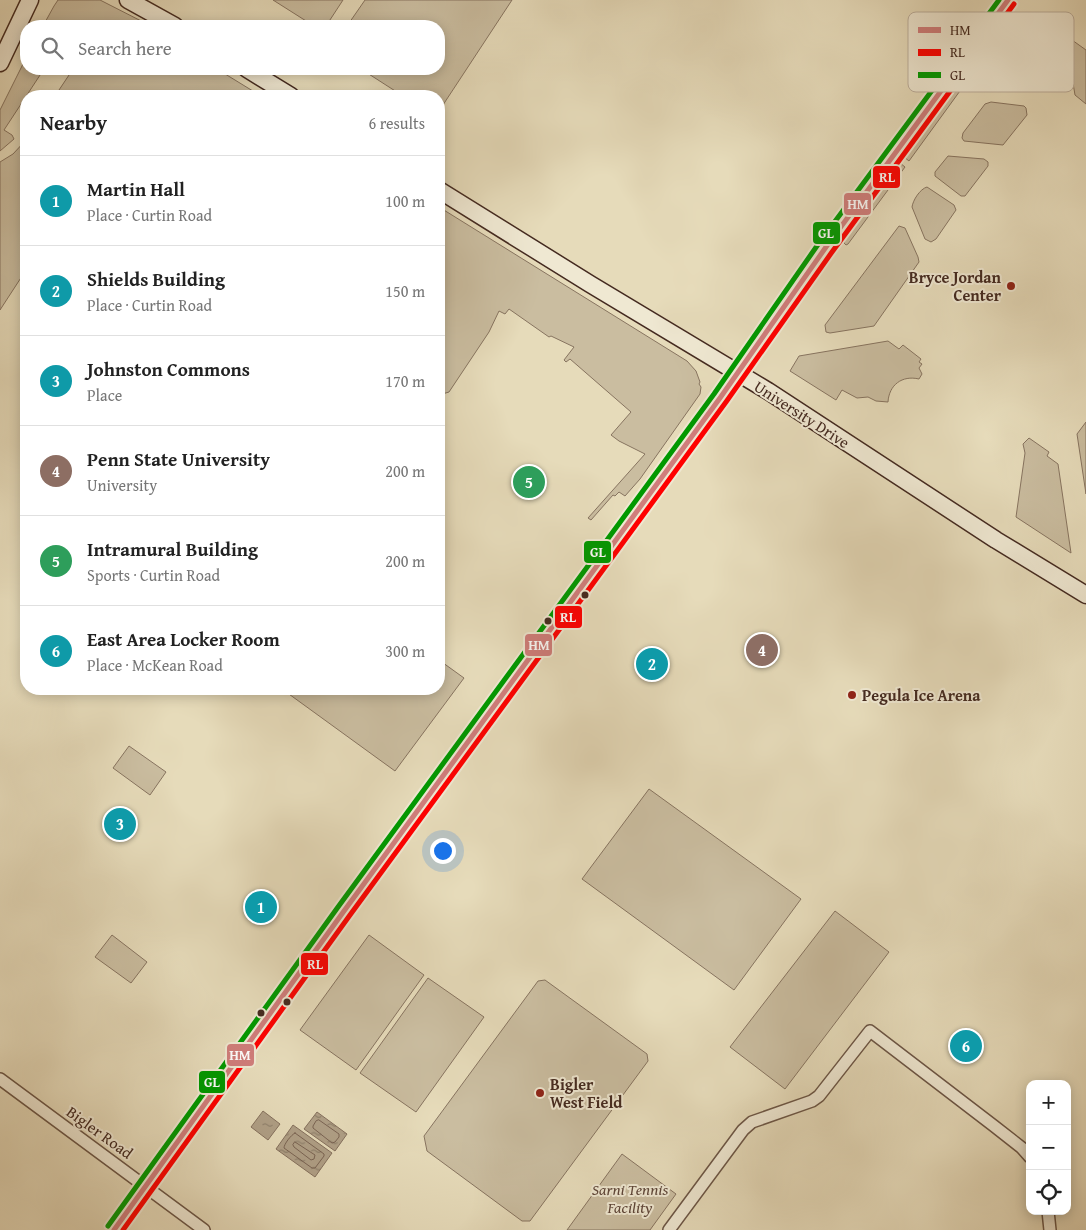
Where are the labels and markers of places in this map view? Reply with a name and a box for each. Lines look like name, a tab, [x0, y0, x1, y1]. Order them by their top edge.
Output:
place label: Bryce Jordan Center	[909, 265, 1002, 307]
marker: Bryce Jordan Center	[1005, 280, 1017, 292]
pin: 5	[513, 463, 545, 501]
unlabelled marker	[580, 590, 590, 600]
unlabelled marker	[543, 616, 553, 626]
pin: 4	[746, 631, 778, 669]
pin: 2	[636, 645, 668, 683]
place label: Pegula Ice Arena	[862, 683, 981, 707]
marker: Pegula Ice Arena	[846, 689, 858, 701]
pin: 3	[104, 805, 136, 843]
pin: 1	[245, 888, 277, 926]
unlabelled marker	[282, 997, 292, 1007]
unlabelled marker	[256, 1008, 266, 1018]
pin: 6	[950, 1027, 982, 1065]
place label: Bigler West Field	[550, 1072, 623, 1114]
marker: Bigler West Field	[534, 1087, 546, 1099]

